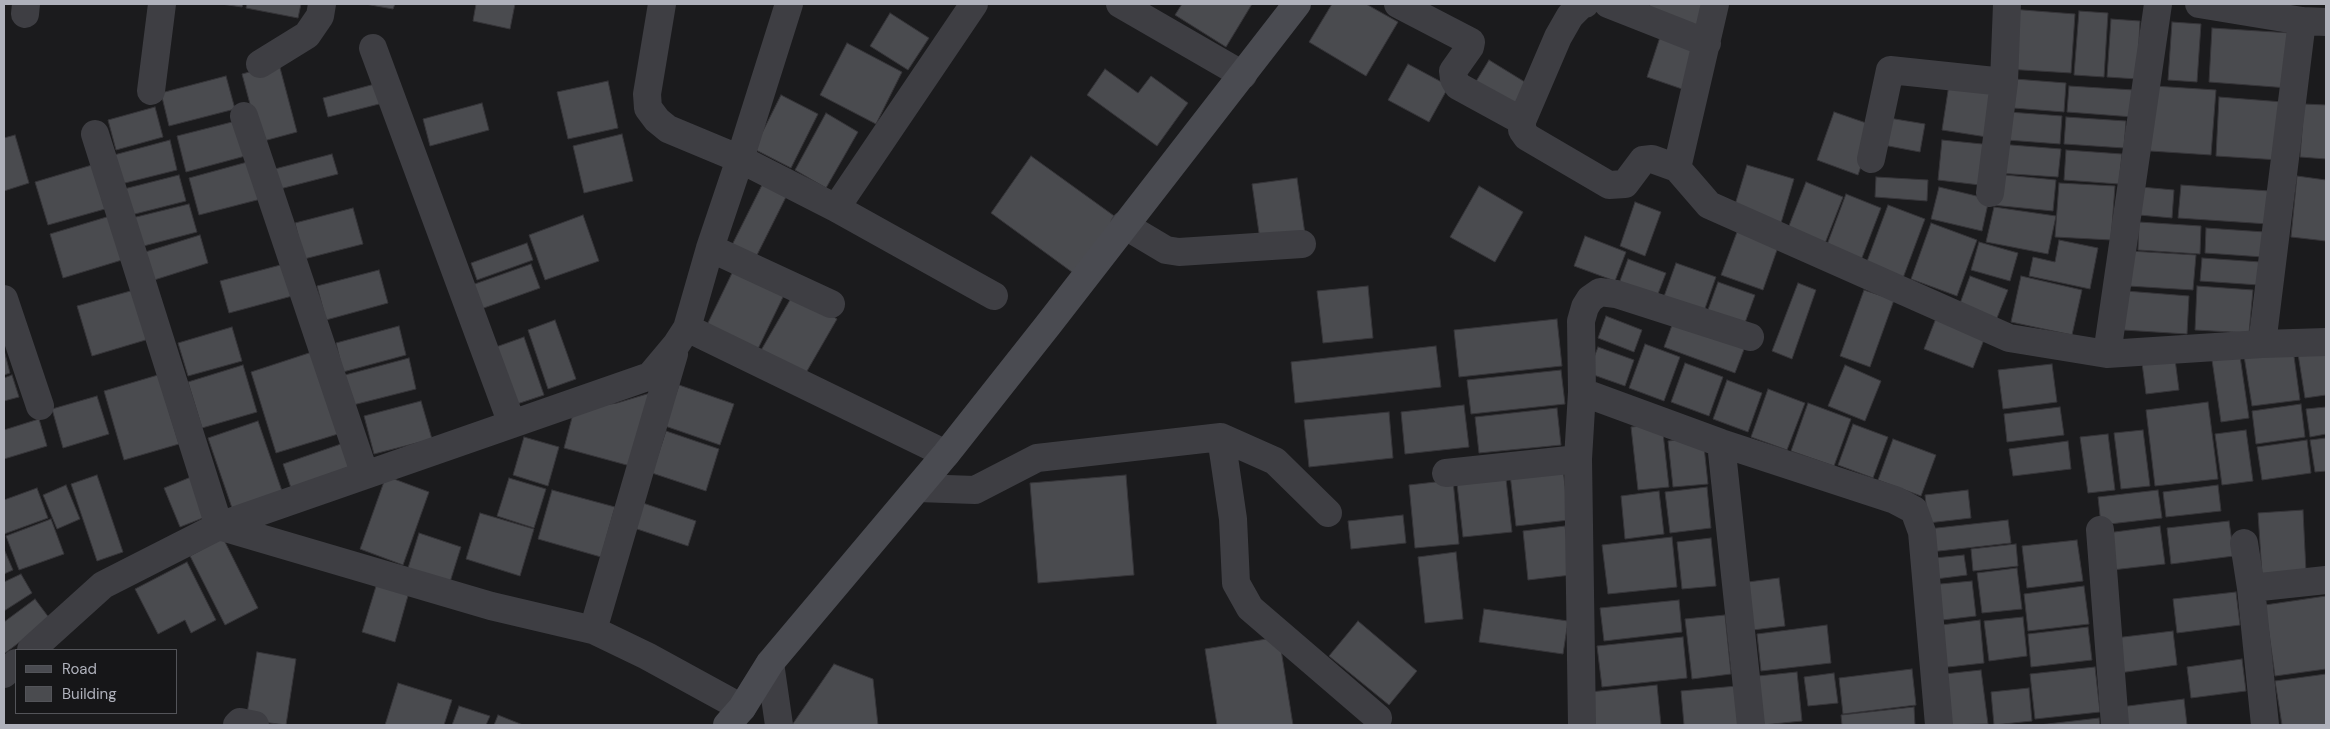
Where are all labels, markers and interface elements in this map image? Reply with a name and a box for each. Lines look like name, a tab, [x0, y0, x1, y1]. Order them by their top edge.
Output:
legend	[15, 649, 178, 714]
text: Road	[62, 659, 97, 679]
text: Building	[62, 684, 117, 704]

